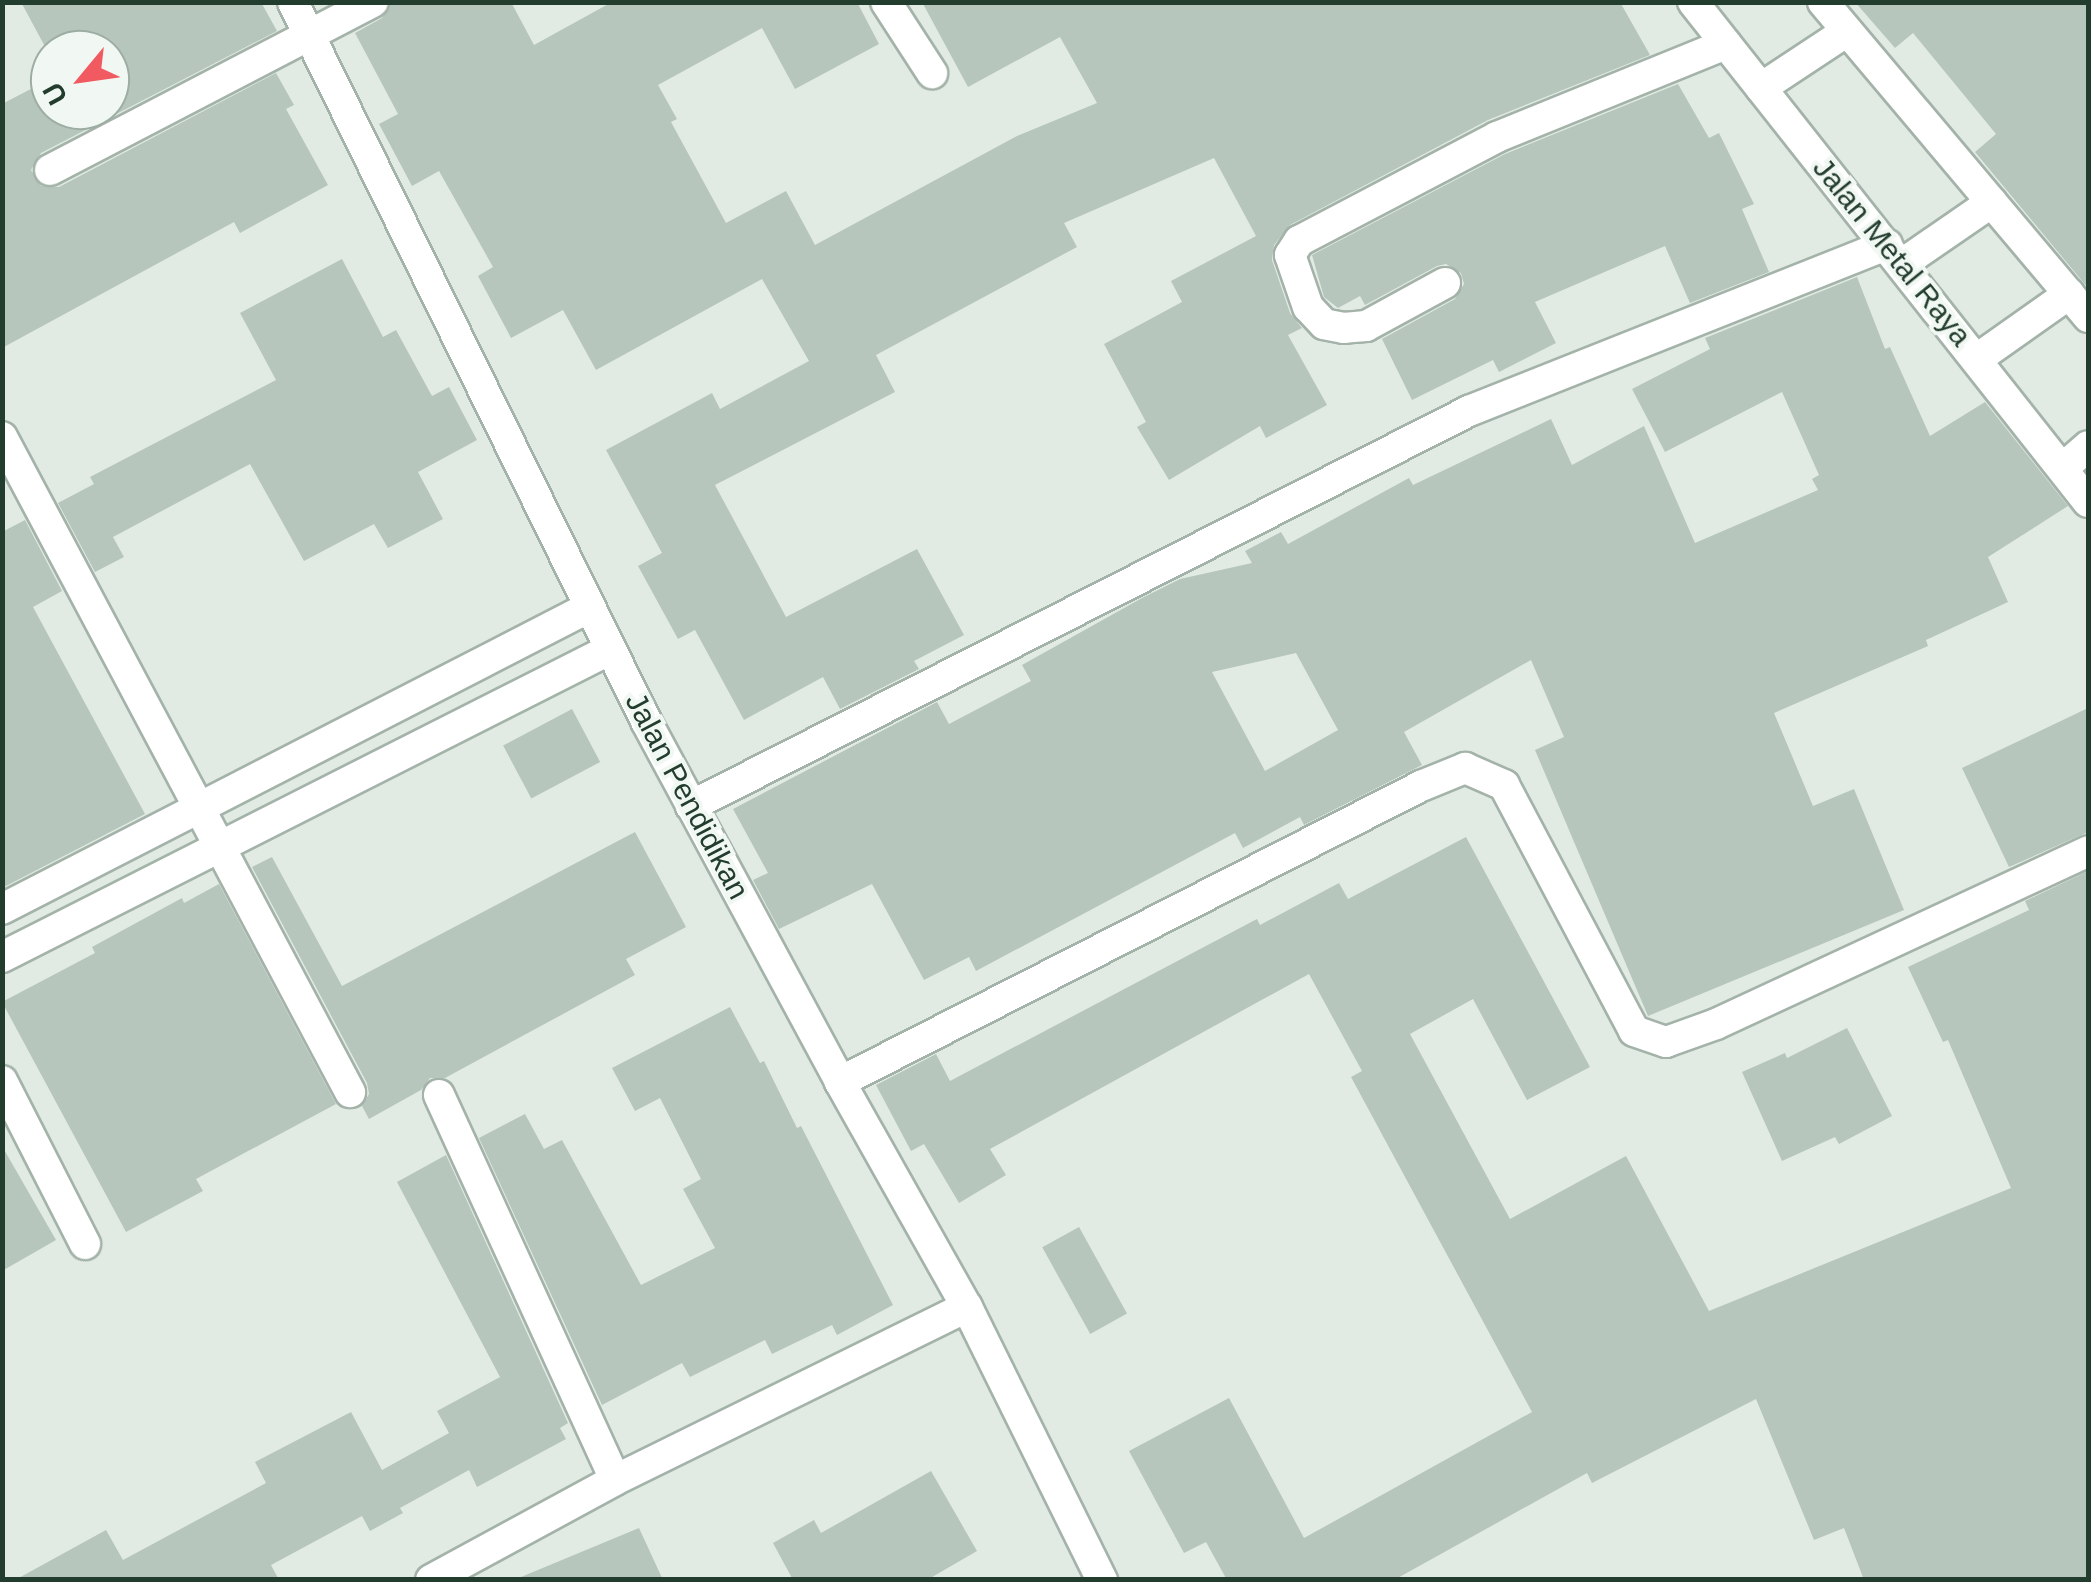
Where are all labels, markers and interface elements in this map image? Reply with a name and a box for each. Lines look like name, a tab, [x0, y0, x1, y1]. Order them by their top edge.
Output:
north arrow	[30, 30, 130, 130]
text: U	[37, 77, 74, 110]
street label: Jalan Metal Raya	[1805, 151, 1979, 353]
street label: Jalan Pendidikan	[617, 687, 757, 905]

